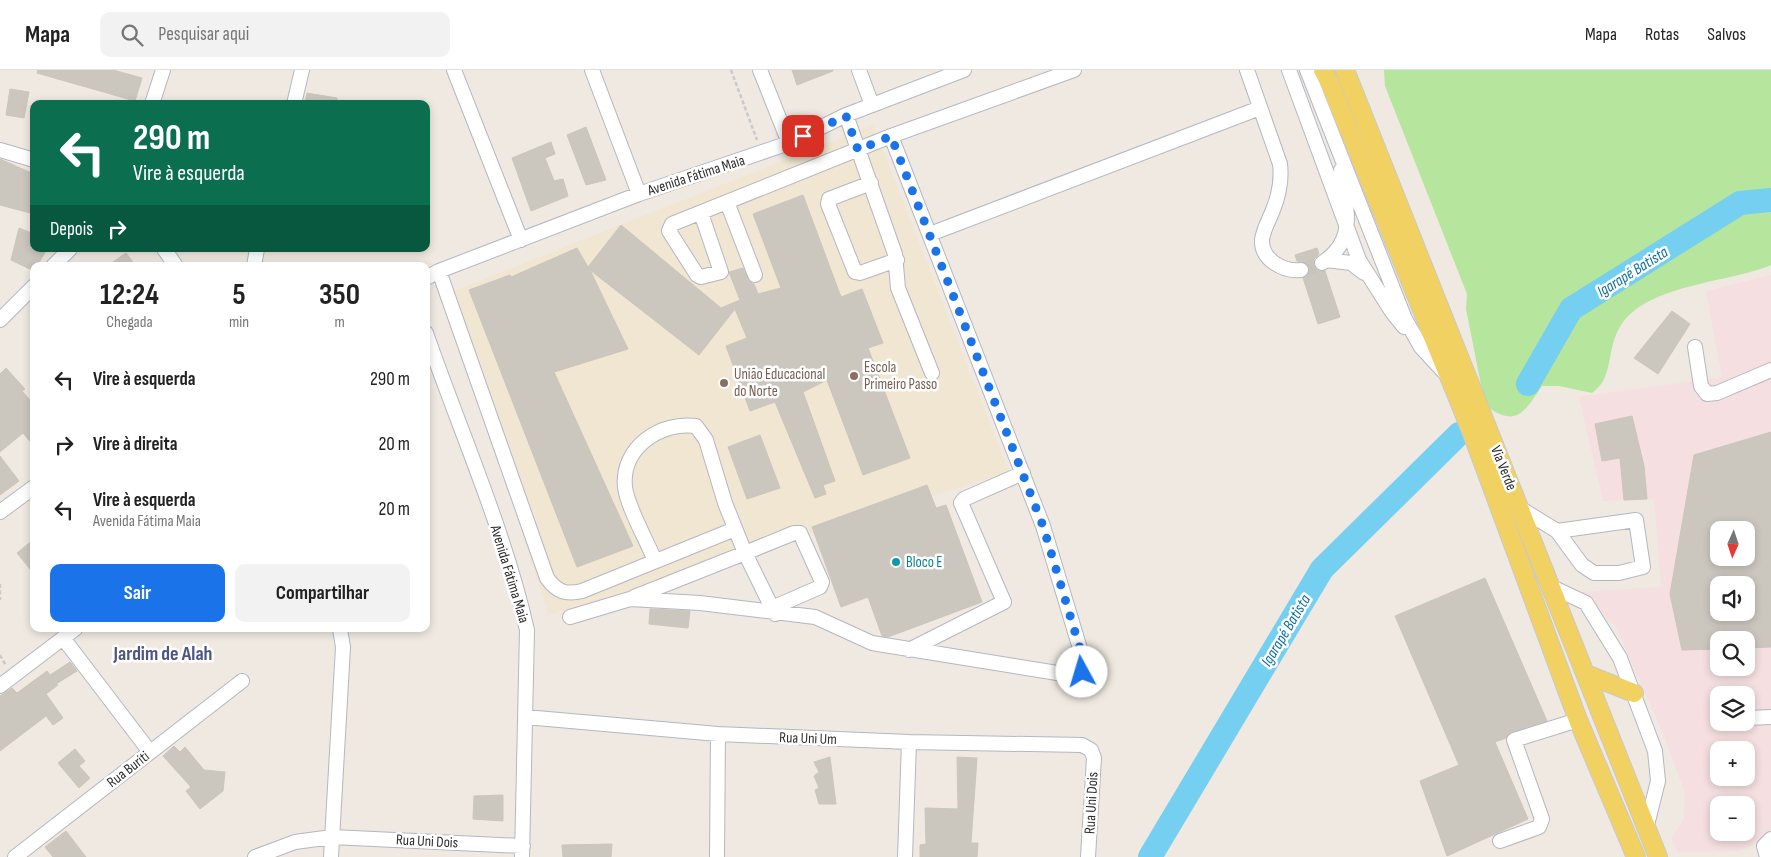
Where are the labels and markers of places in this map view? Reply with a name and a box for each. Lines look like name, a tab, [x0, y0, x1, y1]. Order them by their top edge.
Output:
pin	[782, 115, 824, 157]
place label: Escola Primeiro Passo	[864, 358, 937, 394]
place label: União Educacional do Norte	[734, 365, 825, 401]
marker: Escola Primeiro Passo	[848, 370, 860, 382]
marker: União Educacional do Norte	[718, 377, 730, 389]
place label: Bloco E	[906, 553, 942, 572]
marker: Bloco E	[890, 556, 902, 568]

